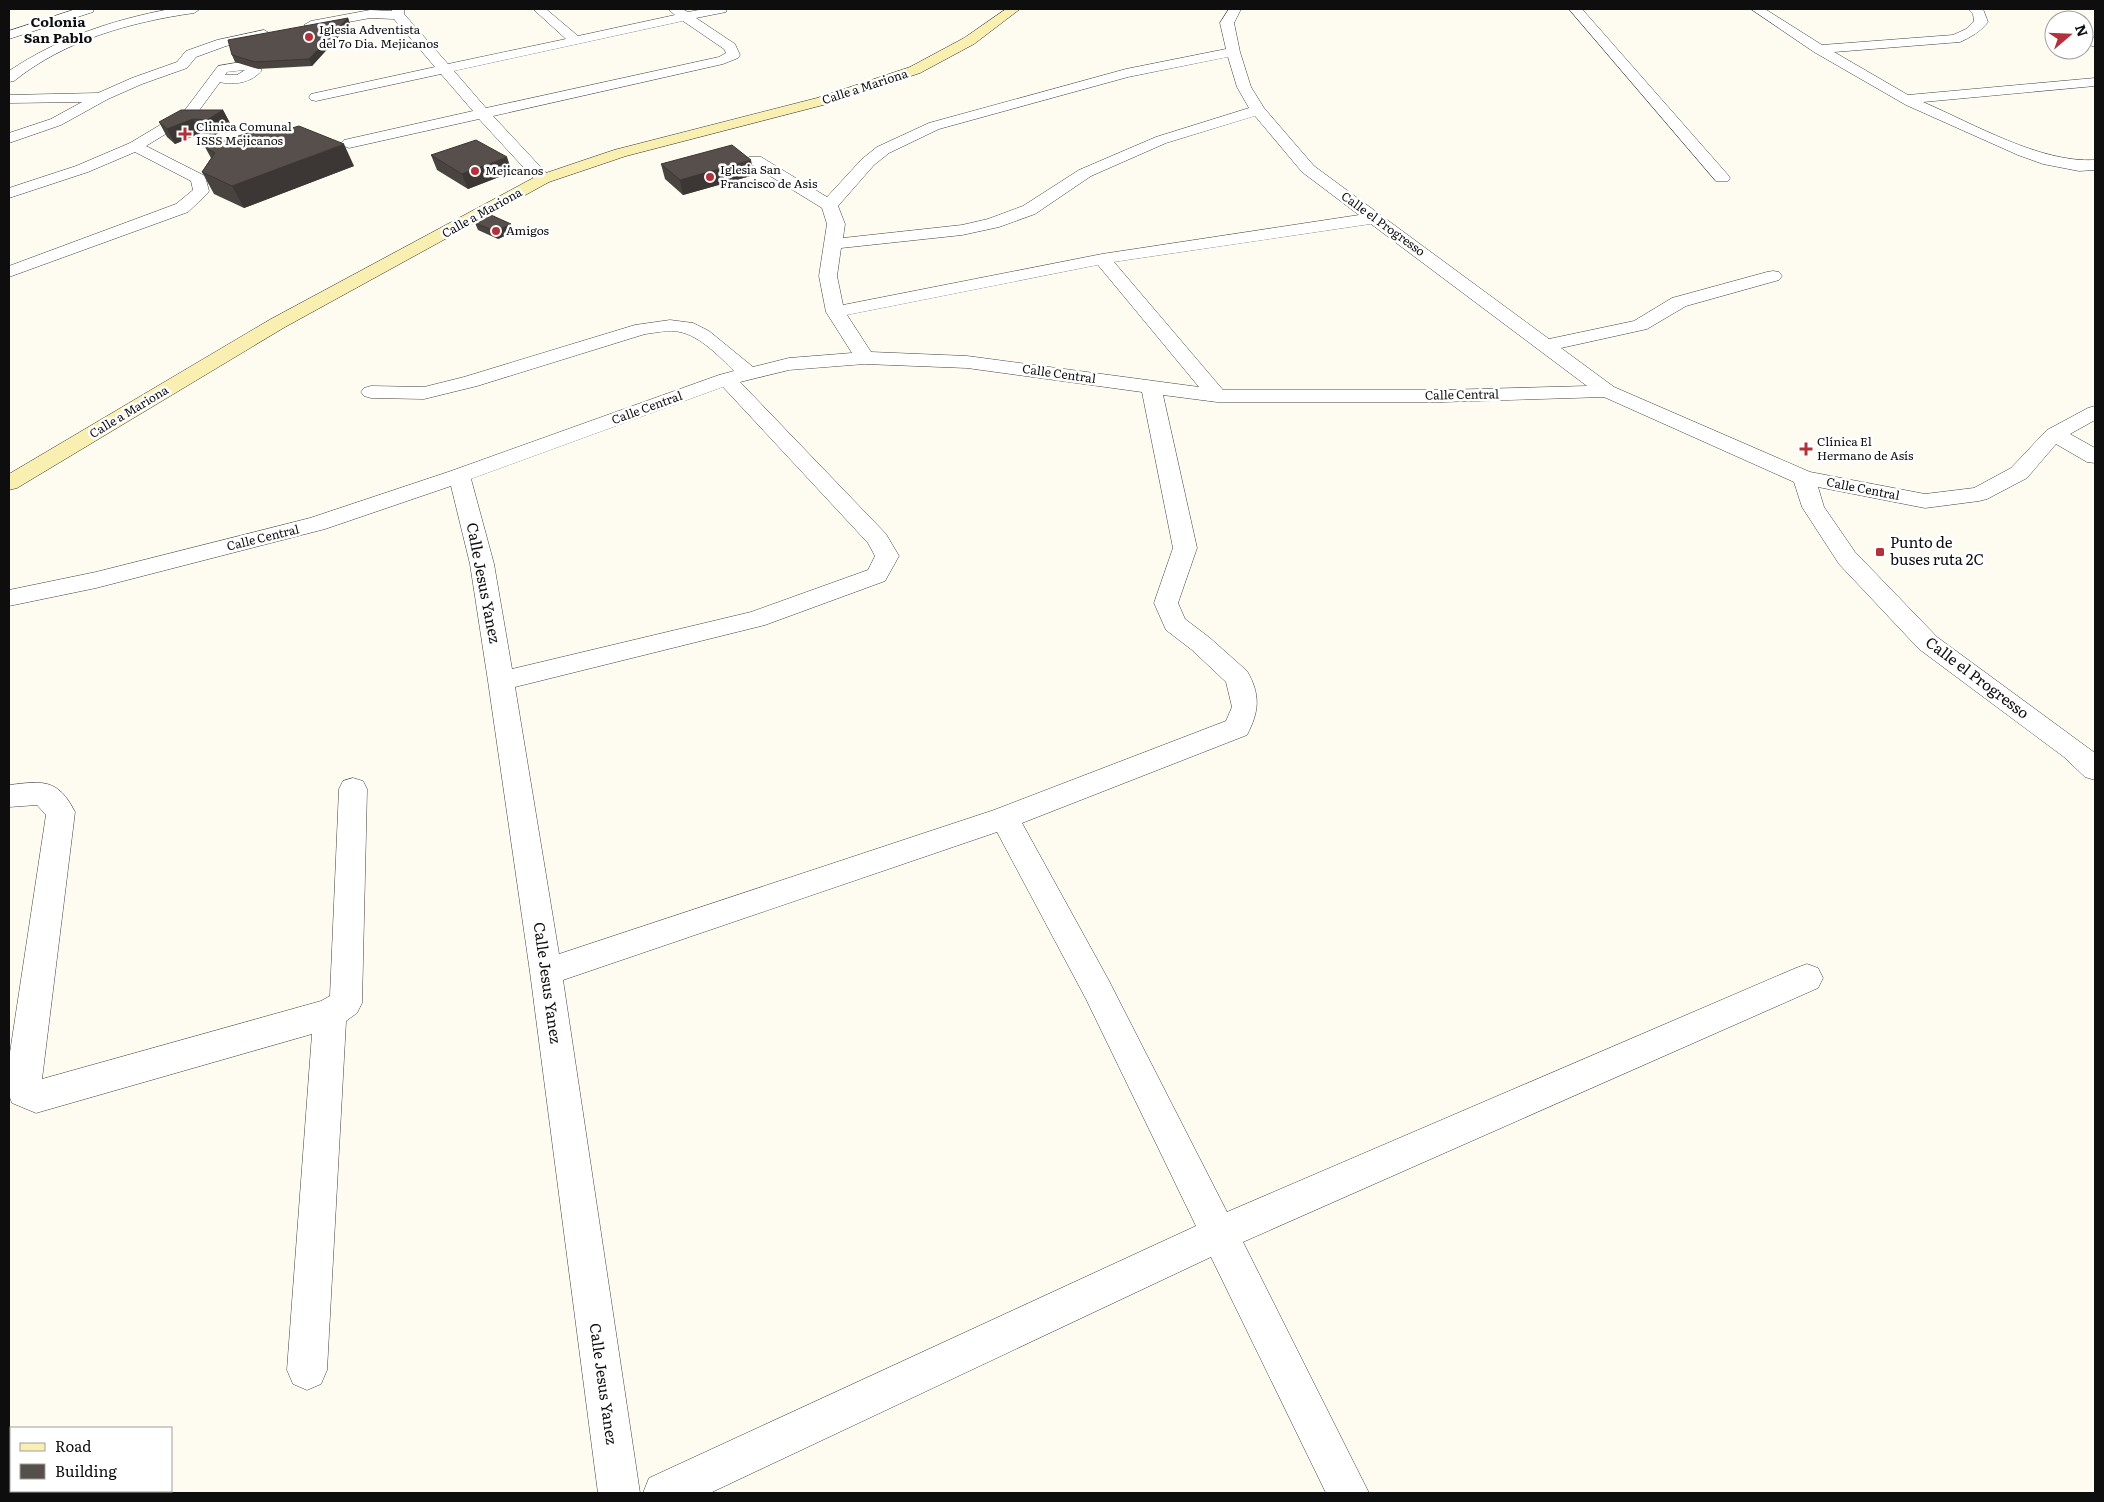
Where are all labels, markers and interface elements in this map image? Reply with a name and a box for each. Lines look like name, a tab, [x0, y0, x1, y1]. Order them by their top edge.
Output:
north arrow	[2044, 10, 2094, 60]
district label: Colonia San Pablo	[24, 11, 93, 47]
place label: Iglesia Adventista del 7o Dia. Mejicanos	[319, 20, 439, 52]
text: N	[2071, 22, 2094, 39]
marker: Iglesia Adventista del 7o Dia. Mejicanos	[303, 31, 315, 43]
street label: Calle a Mariona	[819, 64, 910, 108]
place label: Clinica Comunal ISSS Mejicanos	[196, 117, 292, 149]
marker: Clinica Comunal ISSS Mejicanos	[178, 127, 192, 141]
place label: Iglesia San Francisco de Asis	[720, 160, 818, 192]
place label: Mejicanos	[485, 161, 544, 179]
marker: Mejicanos	[469, 165, 481, 177]
marker: Iglesia San Francisco de Asis	[704, 171, 716, 183]
street label: Calle a Mariona	[438, 182, 525, 242]
street label: Calle el Progresso	[1338, 187, 1429, 260]
place label: Amigos	[506, 221, 550, 239]
marker: Amigos	[490, 225, 502, 237]
street label: Calle Central	[1021, 359, 1097, 387]
street label: Calle a Mariona	[86, 380, 172, 442]
street label: Calle Central	[1425, 384, 1499, 404]
street label: Calle Central	[609, 386, 685, 428]
place label: Clínica El Hermano de Asís	[1817, 432, 1914, 464]
marker: Clínica El Hermano de Asís	[1799, 442, 1813, 456]
street label: Calle Central	[1825, 472, 1901, 504]
street label: Calle Central	[225, 519, 301, 555]
street label: Calle Jesus Yanez	[462, 520, 507, 645]
place label: Punto de buses ruta 2C	[1890, 530, 1984, 570]
marker: Punto de buses ruta 2C	[1874, 546, 1886, 558]
street label: Calle el Progresso	[1921, 630, 2035, 724]
street label: Calle Jesus Yanez	[529, 921, 568, 1045]
street label: Calle Jesus Yanez	[585, 1322, 624, 1446]
legend	[10, 1427, 172, 1492]
text: Road	[55, 1434, 91, 1457]
text: Building	[55, 1459, 117, 1482]

